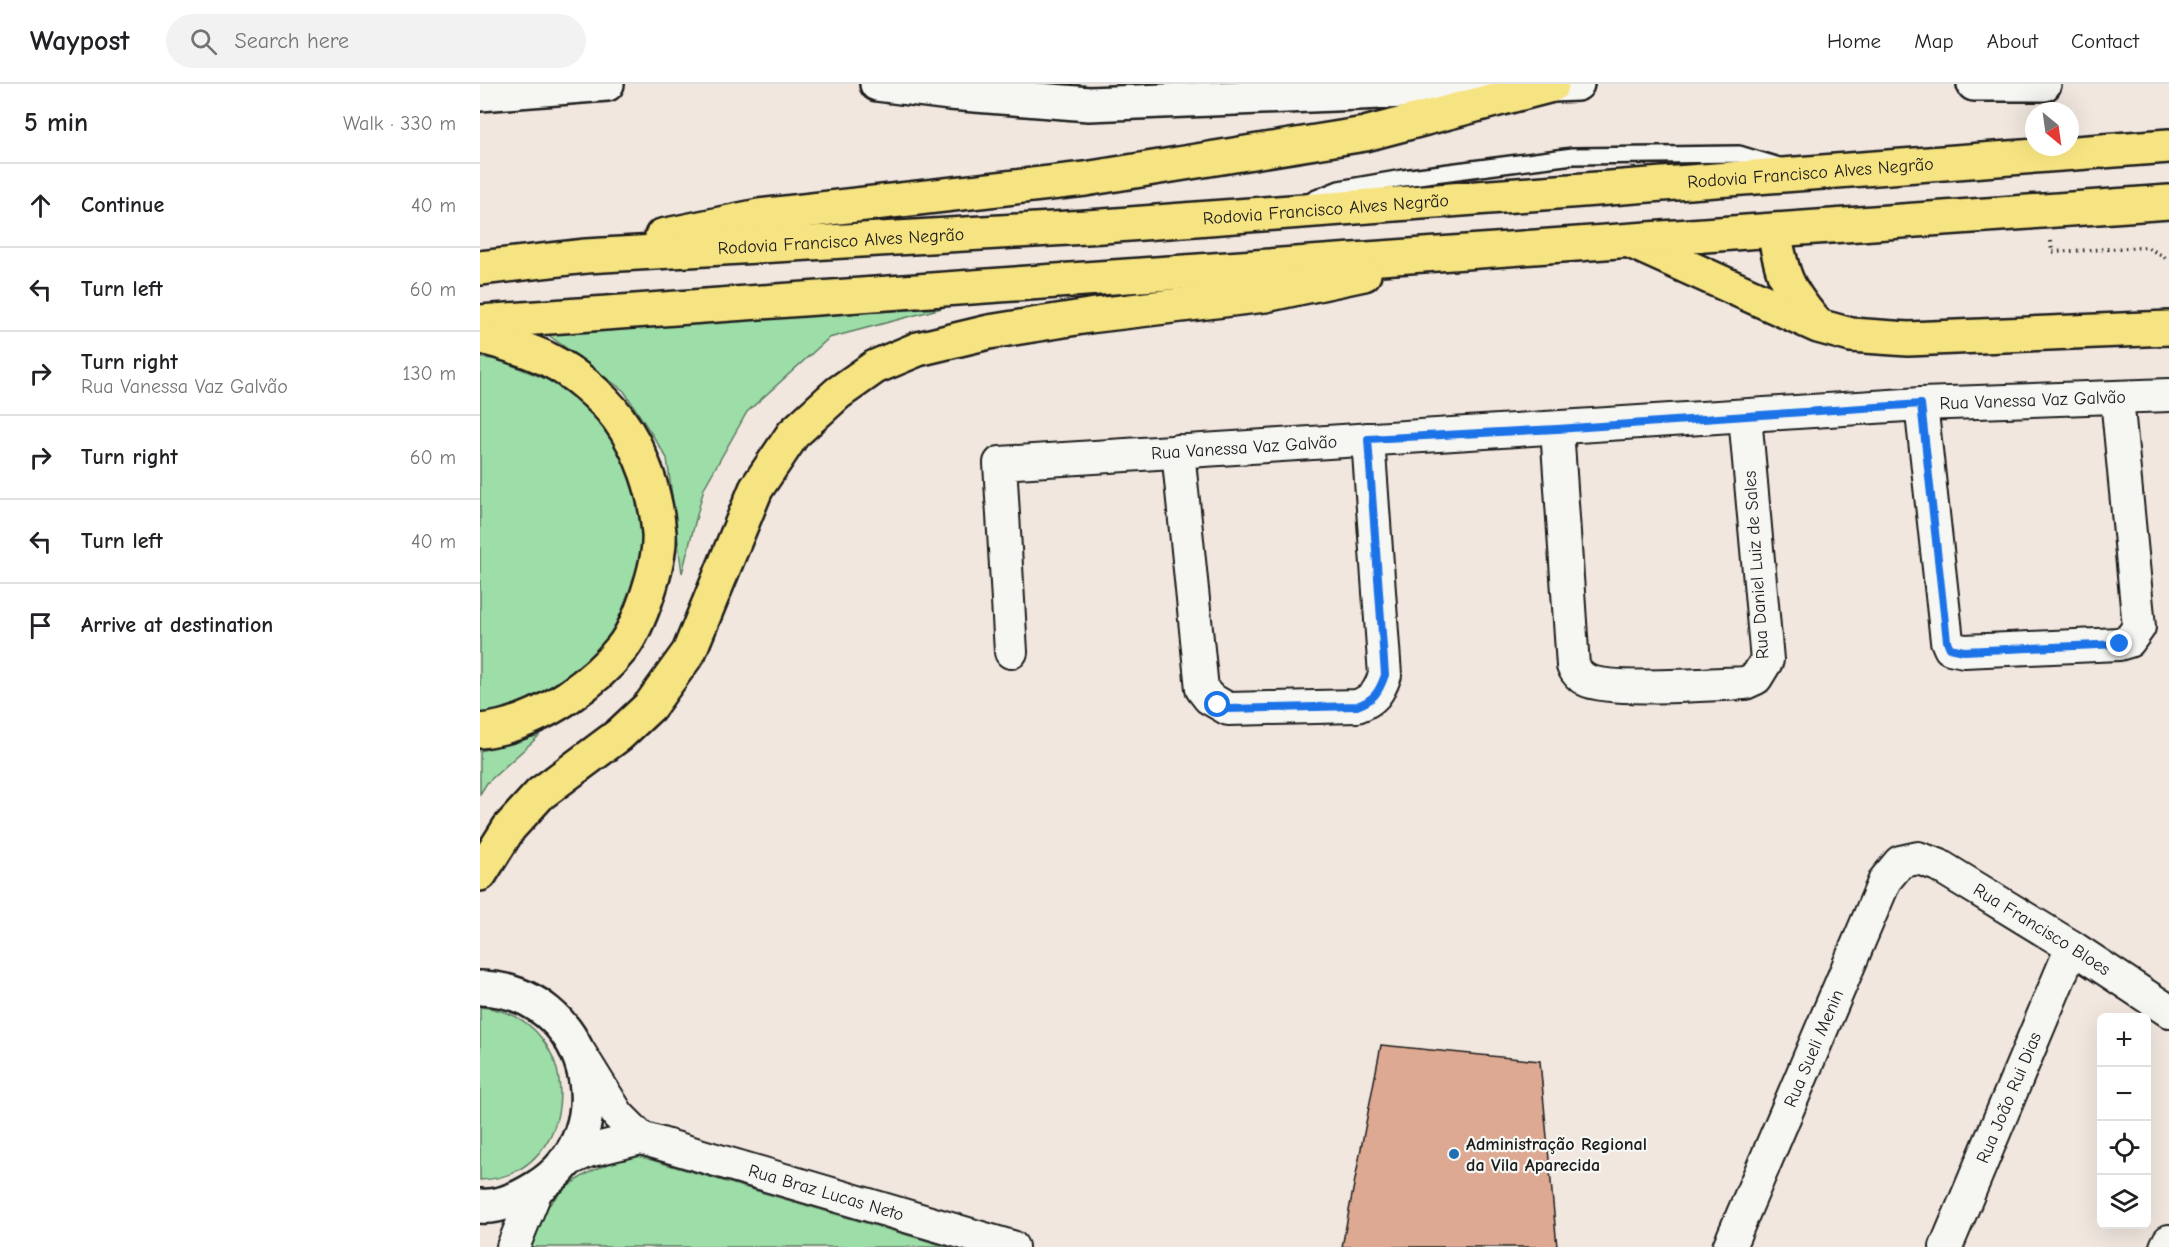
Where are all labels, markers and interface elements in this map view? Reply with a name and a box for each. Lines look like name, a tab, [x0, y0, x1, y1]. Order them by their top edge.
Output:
search box	[166, 14, 586, 68]
text: Waypost	[30, 25, 130, 57]
icon: search	[187, 25, 220, 58]
text: Search here	[235, 28, 349, 54]
text: Home	[1827, 29, 1881, 53]
text: Map	[1914, 29, 1954, 53]
text: About	[1987, 29, 2038, 53]
text: Contact	[2071, 29, 2139, 53]
north arrow	[2025, 102, 2079, 156]
text: 5 min	[24, 108, 88, 138]
text: Walk · 330 m	[343, 112, 456, 135]
street label: Rodovia Francisco Alves Negrão	[1687, 154, 1934, 193]
icon: ahead	[24, 189, 57, 222]
street label: Rodovia Francisco Alves Negrão	[1202, 190, 1450, 229]
text: Continue	[81, 192, 164, 218]
text: 40 m	[411, 194, 456, 217]
street label: Rodovia Francisco Alves Negrão	[717, 224, 965, 259]
icon: left	[24, 273, 57, 306]
text: Turn left	[81, 276, 163, 302]
text: 60 m	[410, 278, 456, 301]
text: Turn right	[81, 349, 178, 375]
icon: right	[24, 357, 57, 390]
text: 130 m	[403, 362, 456, 385]
text: Rua Vanessa Vaz Galvão	[81, 375, 288, 398]
street label: Rua Vanessa Vaz Galvão	[1939, 387, 2126, 414]
street label: Rua Vanessa Vaz Galvão	[1151, 431, 1338, 464]
icon: right	[24, 441, 57, 474]
text: Turn right	[81, 444, 178, 470]
text: 60 m	[410, 446, 456, 469]
street label: Rua Daniel Luiz de Sales	[1739, 470, 1774, 660]
icon: left	[24, 525, 57, 558]
text: Turn left	[81, 528, 163, 554]
text: 40 m	[411, 530, 456, 553]
icon: arrive	[24, 609, 57, 642]
text: Arrive at destination	[81, 612, 273, 638]
route end	[2106, 630, 2132, 656]
route start	[1204, 691, 1230, 717]
street label: Rua Francisco Bloes	[1969, 879, 2114, 980]
street label: Rua Sueli Menin	[1780, 986, 1848, 1110]
map controls	[2097, 1013, 2151, 1229]
button: +	[2097, 1013, 2151, 1067]
street label: Rua João Rui Dias	[1972, 1029, 2046, 1166]
button: −	[2097, 1067, 2151, 1121]
button: locate	[2097, 1121, 2151, 1175]
place label: Administração Regional da Vila Aparecida	[1466, 1134, 1647, 1176]
marker: Administração Regional da Vila Aparecida	[1447, 1147, 1461, 1161]
street label: Rua Braz Lucas Neto	[746, 1160, 906, 1226]
button: layers	[2097, 1175, 2151, 1229]

